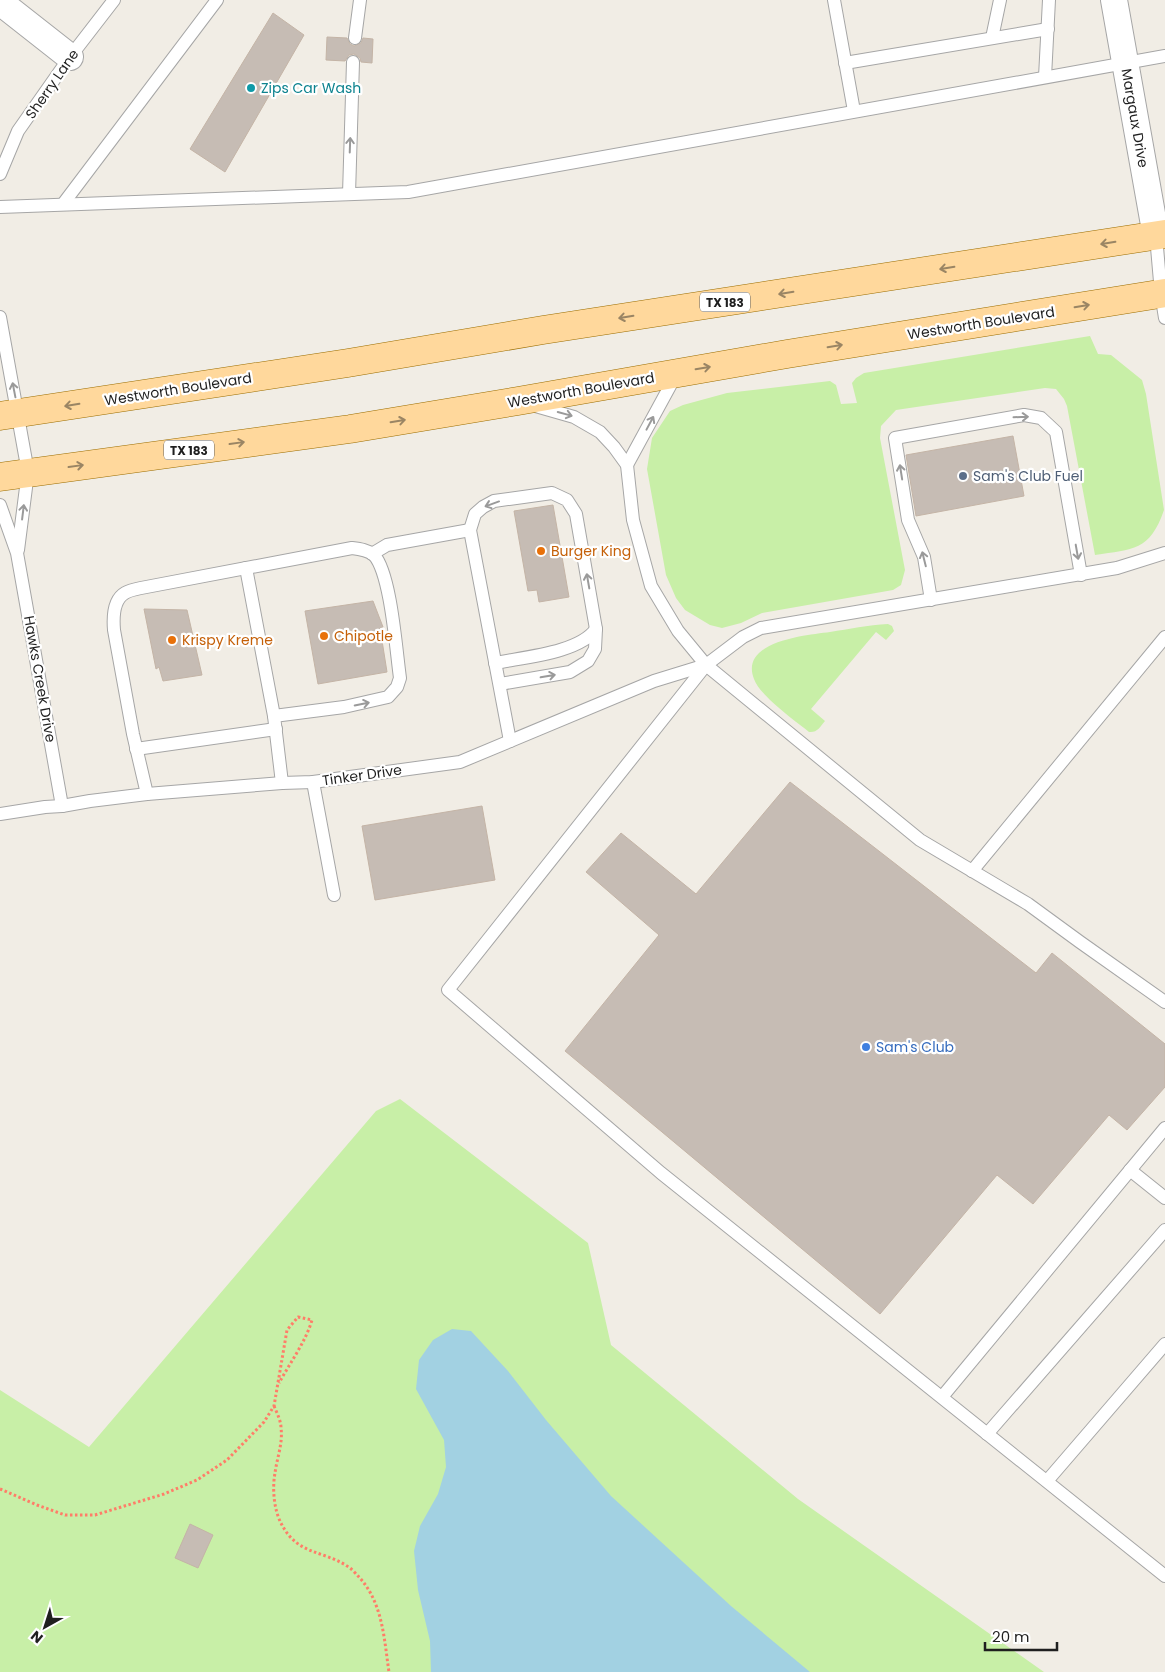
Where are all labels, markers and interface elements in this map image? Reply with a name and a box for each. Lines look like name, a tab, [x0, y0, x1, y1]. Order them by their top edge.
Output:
street label: Sherry Lane	[21, 45, 84, 123]
street label: Margaux Drive	[1116, 67, 1154, 169]
place label: Zips Car Wash	[261, 78, 361, 98]
marker: Zips Car Wash	[245, 82, 257, 94]
one-way arrow	[345, 138, 355, 154]
one-way arrow	[1100, 239, 1116, 249]
one-way arrow	[939, 264, 955, 274]
one-way arrow	[779, 288, 795, 298]
road number: TX 183	[700, 292, 750, 312]
street label: Westworth Boulevard	[906, 301, 1056, 345]
one-way arrow	[1074, 301, 1090, 311]
one-way arrow	[618, 312, 634, 322]
one-way arrow	[827, 341, 843, 351]
one-way arrow	[695, 362, 711, 372]
street label: Westworth Boulevard	[103, 367, 253, 411]
street label: Westworth Boulevard	[506, 367, 656, 413]
one-way arrow	[8, 382, 18, 398]
one-way arrow	[64, 401, 80, 411]
one-way arrow	[556, 410, 572, 419]
one-way arrow	[1013, 412, 1029, 421]
one-way arrow	[390, 415, 406, 425]
one-way arrow	[645, 415, 655, 430]
one-way arrow	[228, 438, 244, 448]
road number: TX 183	[164, 440, 214, 460]
one-way arrow	[67, 460, 83, 470]
one-way arrow	[895, 464, 905, 480]
place label: Sam's Club Fuel	[973, 466, 1083, 486]
marker: Sam's Club Fuel	[957, 470, 969, 482]
one-way arrow	[484, 499, 500, 509]
one-way arrow	[18, 505, 28, 521]
place label: Burger King	[551, 541, 631, 561]
one-way arrow	[1073, 544, 1083, 560]
marker: Burger King	[535, 545, 547, 557]
one-way arrow	[919, 551, 928, 567]
one-way arrow	[582, 573, 592, 589]
street label: Hawks Creek Drive	[19, 614, 61, 744]
place label: Chipotle	[334, 626, 393, 646]
place label: Krispy Kreme	[182, 630, 273, 650]
marker: Chipotle	[318, 630, 330, 642]
marker: Krispy Kreme	[166, 634, 178, 646]
one-way arrow	[539, 670, 555, 680]
one-way arrow	[354, 698, 370, 708]
street label: Tinker Drive	[321, 759, 403, 790]
place label: Sam's Club	[876, 1037, 954, 1057]
marker: Sam's Club	[860, 1041, 872, 1053]
north arrow	[20, 1602, 70, 1652]
scale bar	[985, 1620, 1058, 1652]
text: N	[26, 1626, 47, 1648]
text: 20 m	[992, 1626, 1030, 1647]

